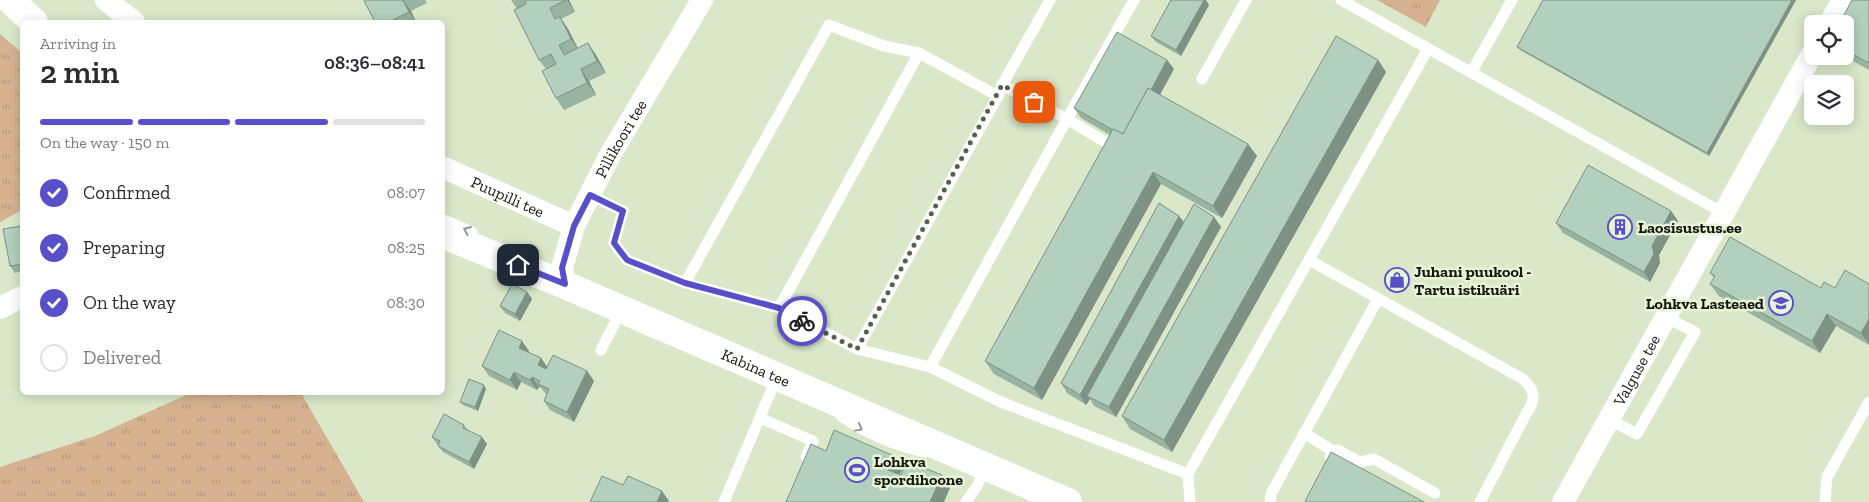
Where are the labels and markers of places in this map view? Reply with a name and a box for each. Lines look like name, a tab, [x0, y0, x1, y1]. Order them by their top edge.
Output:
pin	[1013, 81, 1055, 123]
building icon: Laosisustus.ee	[1607, 214, 1633, 240]
place label: Laosisustus.ee	[1638, 218, 1742, 237]
pin	[497, 244, 539, 286]
place label: Juhani puukool - Tartu istikuäri	[1414, 262, 1532, 299]
shop icon: Juhani puukool - Tartu istikuäri	[1384, 267, 1410, 293]
school or university icon: Lohkva Lasteaed	[1768, 290, 1794, 316]
place label: Lohkva Lasteaed	[1646, 294, 1764, 313]
place label: Lohkva spordihoone	[874, 452, 963, 489]
sports icon: Lohkva spordihoone	[844, 457, 870, 483]

